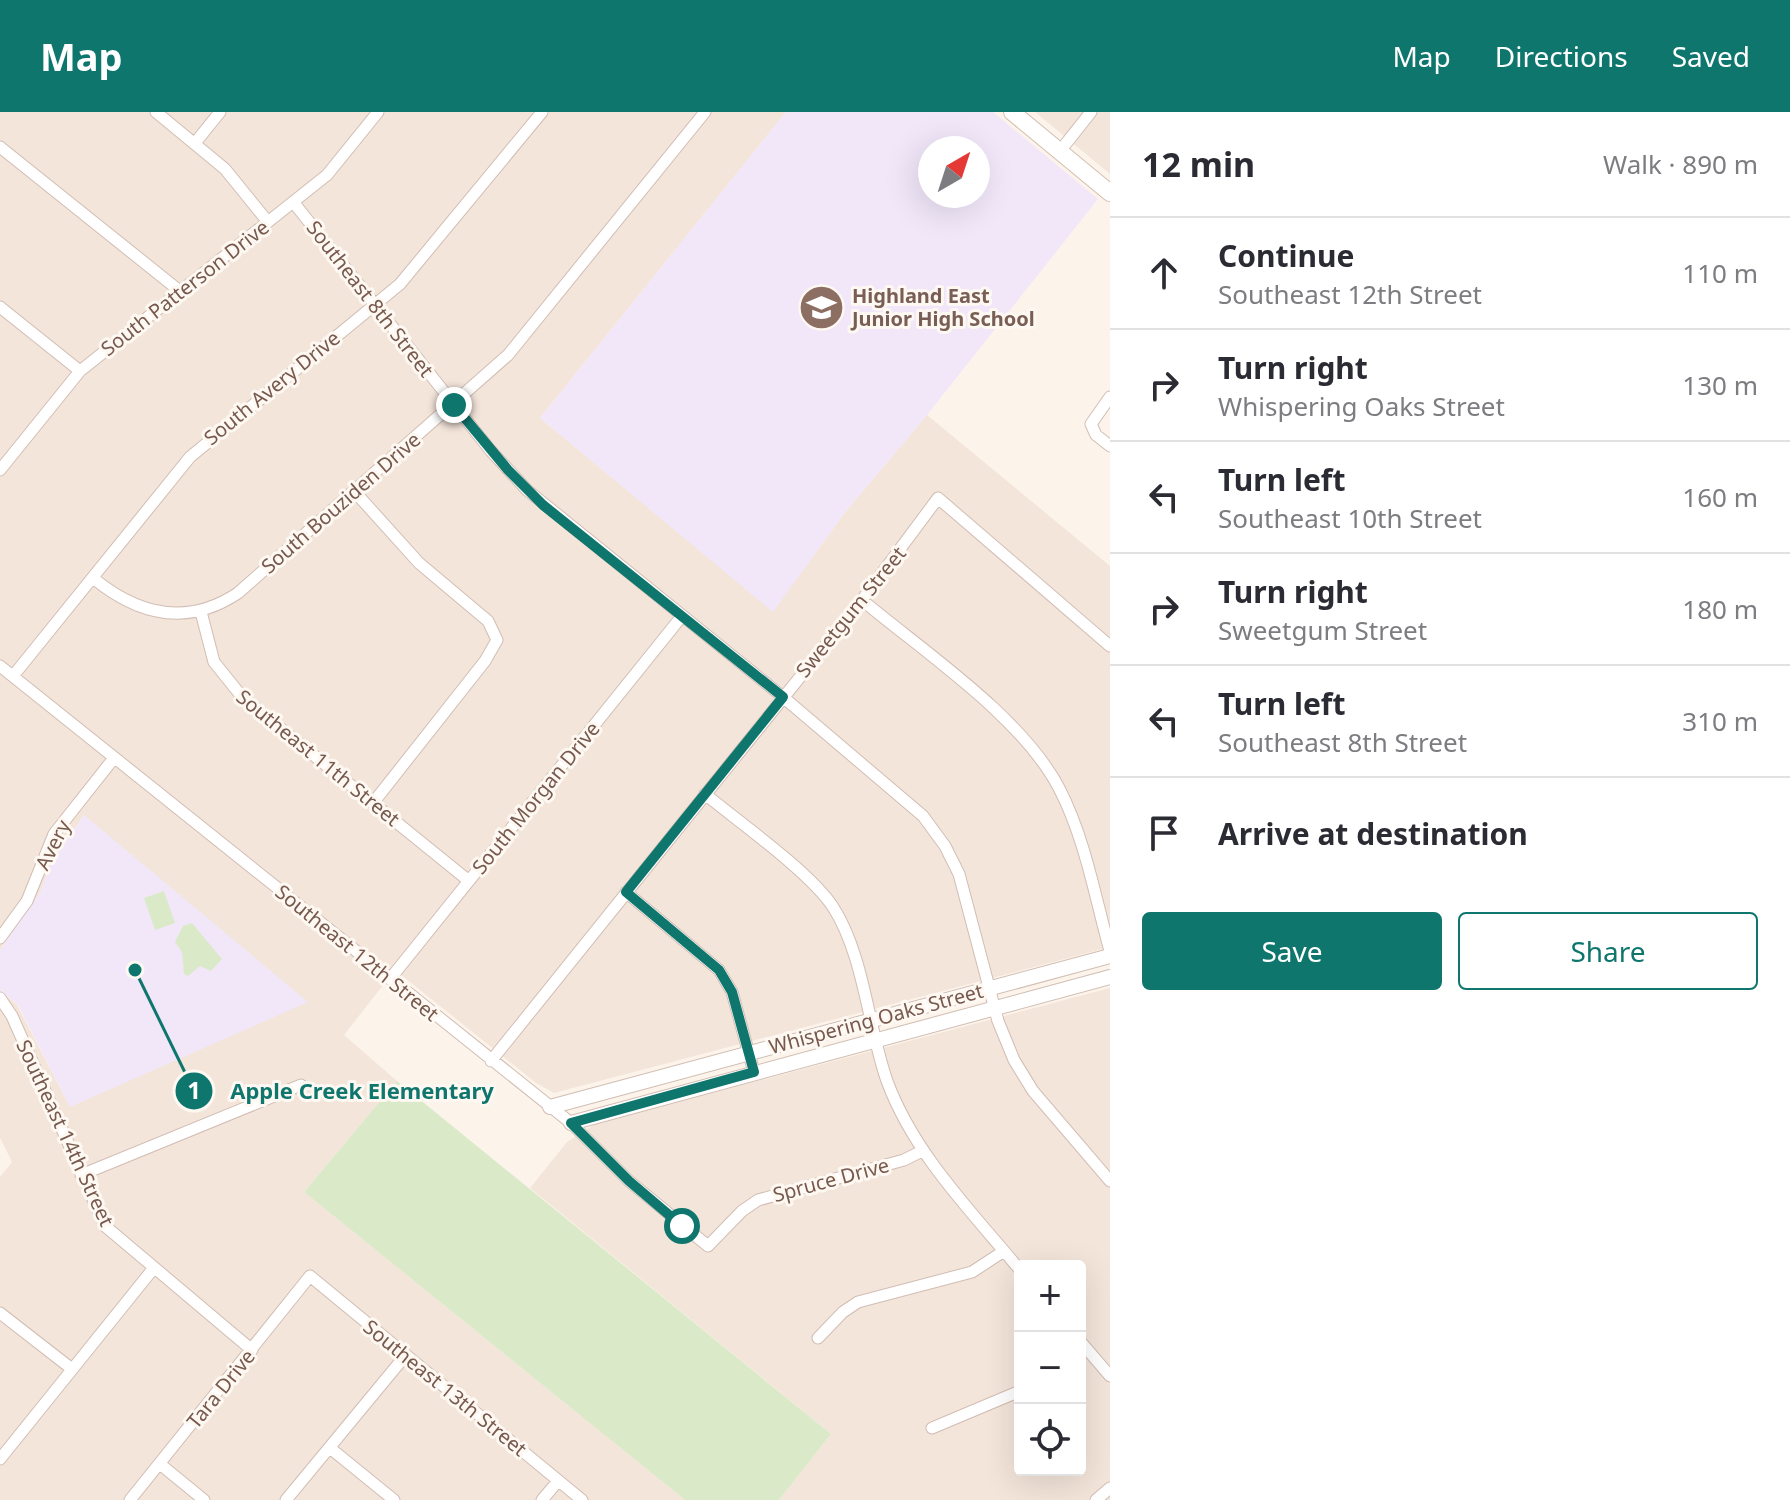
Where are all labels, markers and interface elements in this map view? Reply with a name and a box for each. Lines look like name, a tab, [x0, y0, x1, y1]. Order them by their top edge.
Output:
text: Map	[40, 30, 123, 82]
text: Map	[1392, 37, 1451, 75]
text: Directions	[1495, 37, 1628, 75]
text: Saved	[1672, 37, 1750, 75]
north arrow	[918, 136, 990, 208]
text: 12 min	[1142, 141, 1255, 187]
text: Walk · 890 m	[1603, 146, 1758, 182]
street label: South Patterson Drive	[95, 213, 274, 362]
street label: Southeast 8th Street	[301, 215, 440, 382]
text: Continue	[1218, 235, 1354, 276]
icon: ahead	[1142, 251, 1186, 295]
text: 110 m	[1682, 255, 1758, 291]
text: Southeast 12th Street	[1218, 276, 1482, 312]
place label: Highland East Junior High School	[850, 282, 1035, 332]
school or university icon: Highland East Junior High School	[797, 283, 845, 331]
street label: South Avery Drive	[198, 324, 345, 451]
text: Turn right	[1218, 347, 1368, 388]
icon: right	[1142, 363, 1186, 407]
text: 130 m	[1682, 367, 1758, 403]
route end	[436, 387, 472, 423]
text: Whispering Oaks Street	[1218, 388, 1505, 424]
street label: South Bouziden Drive	[255, 426, 426, 579]
text: Turn left	[1218, 459, 1346, 500]
icon: left	[1142, 475, 1186, 519]
text: 160 m	[1682, 479, 1758, 515]
text: Southeast 10th Street	[1218, 500, 1482, 536]
street label: Sweetgum Street	[789, 541, 912, 683]
text: Turn right	[1218, 571, 1368, 612]
icon: right	[1142, 587, 1186, 631]
text: 180 m	[1682, 591, 1758, 627]
text: Sweetgum Street	[1218, 612, 1427, 648]
street label: Southeast 11th Street	[231, 683, 406, 832]
text: Turn left	[1218, 683, 1346, 724]
icon: left	[1142, 699, 1186, 743]
text: 310 m	[1682, 703, 1758, 739]
street label: South Morgan Drive	[466, 716, 606, 880]
text: Southeast 8th Street	[1218, 724, 1467, 760]
icon: arrive	[1142, 811, 1186, 855]
text: Arrive at destination	[1218, 813, 1528, 854]
street label: Avery	[29, 814, 77, 874]
street label: Southeast 12th Street	[270, 878, 445, 1027]
button: Save	[1142, 912, 1442, 990]
button: Share	[1458, 912, 1758, 990]
street label: Whispering Oaks Street	[766, 977, 986, 1060]
street label: Southeast 14th Street	[10, 1035, 121, 1230]
callout: Apple Creek Elementary	[174, 1068, 510, 1114]
text: 1	[187, 1073, 201, 1106]
text: Apple Creek Elementary	[230, 1075, 494, 1105]
street label: Spruce Drive	[770, 1151, 892, 1208]
route start	[664, 1208, 700, 1244]
map controls	[1014, 1260, 1086, 1476]
button: +	[1014, 1260, 1086, 1332]
street label: Southeast 13th Street	[358, 1313, 533, 1462]
button: −	[1014, 1332, 1086, 1404]
street label: Tara Drive	[180, 1343, 261, 1434]
button: locate	[1014, 1404, 1086, 1476]

